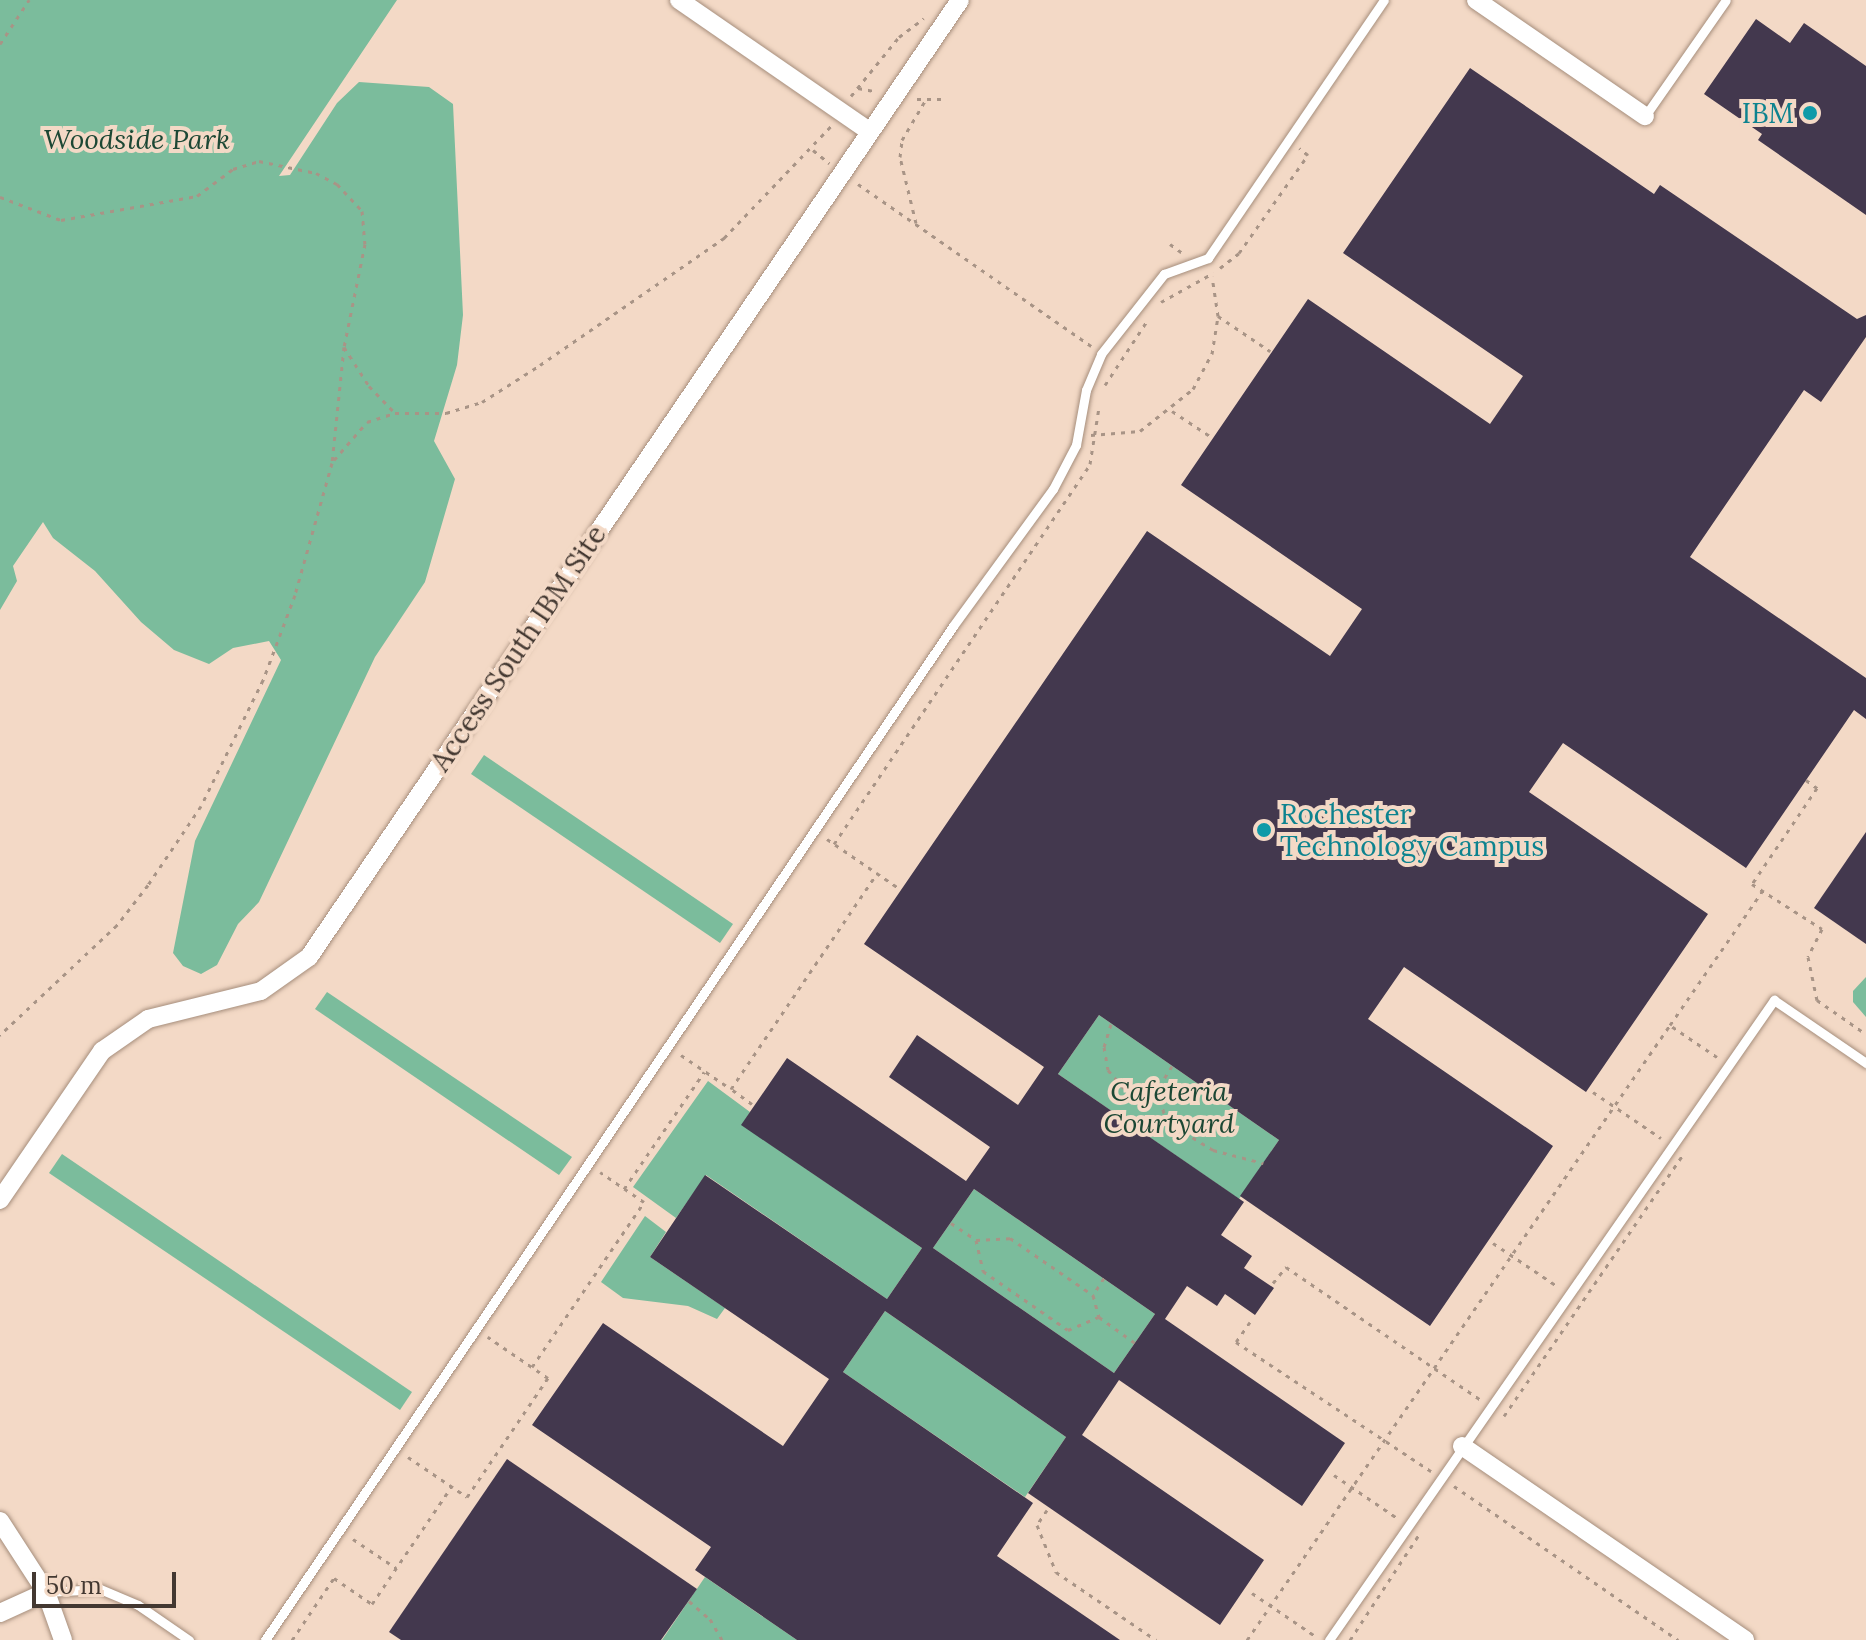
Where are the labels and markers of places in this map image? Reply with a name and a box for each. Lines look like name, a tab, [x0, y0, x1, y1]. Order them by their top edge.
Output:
place label: IBM	[1742, 96, 1794, 130]
marker: IBM	[1801, 104, 1819, 122]
place label: Rochester Technology Campus	[1280, 797, 1544, 863]
marker: Rochester Technology Campus	[1255, 821, 1273, 839]

